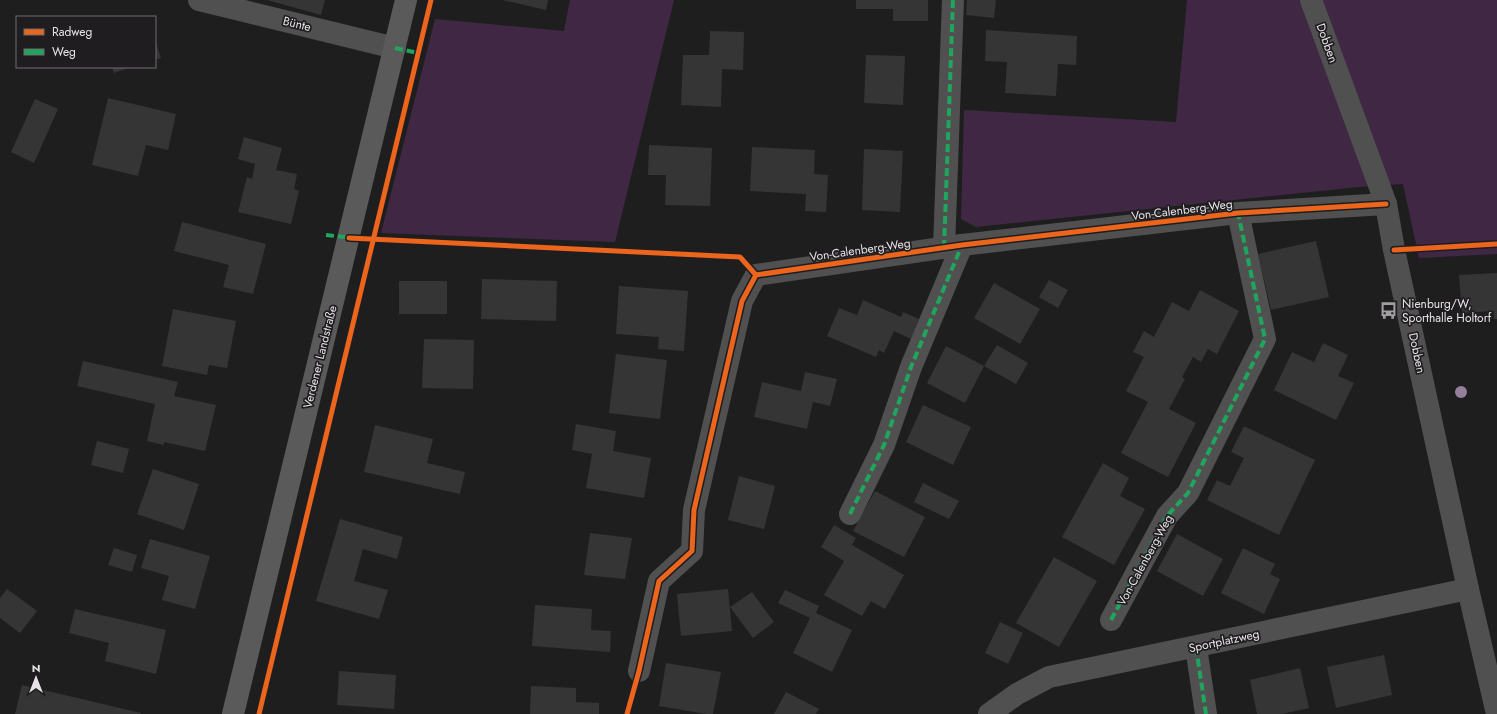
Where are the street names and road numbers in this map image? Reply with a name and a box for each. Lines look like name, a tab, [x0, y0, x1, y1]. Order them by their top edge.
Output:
street label: Bünte	[281, 12, 313, 36]
street label: Dobben	[1312, 21, 1342, 65]
street label: Von-Calenberg-Weg	[1130, 195, 1234, 225]
street label: Von-Calenberg-Weg	[808, 234, 912, 266]
street label: Verdener Landstraße	[299, 304, 341, 410]
street label: Dobben	[1404, 331, 1430, 375]
street label: Von-Calenberg-Weg	[1112, 511, 1178, 609]
street label: Sportplatzweg	[1187, 625, 1261, 657]

